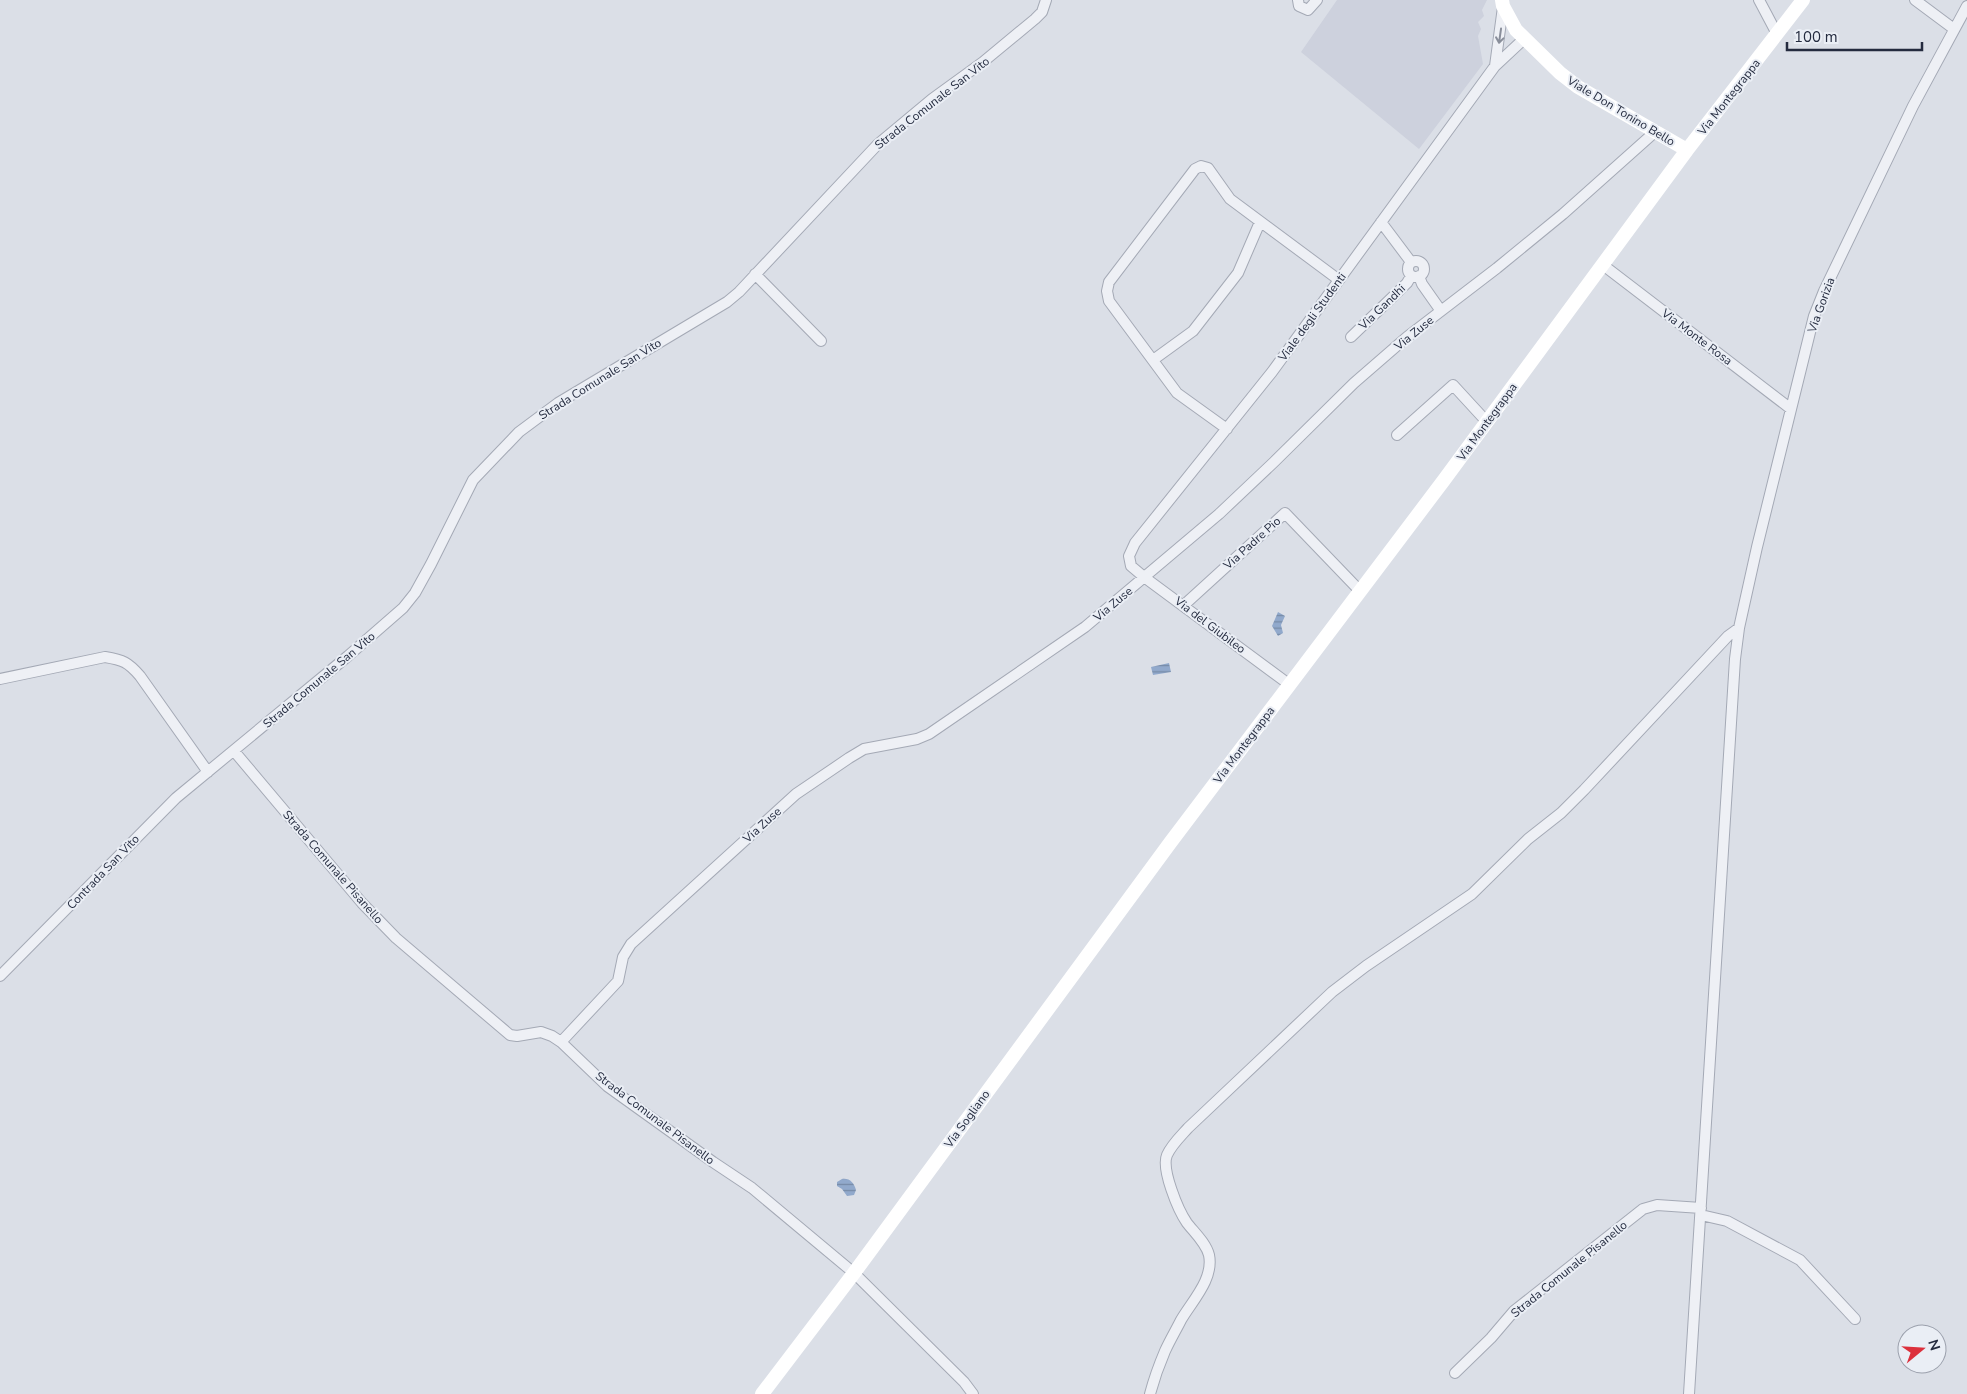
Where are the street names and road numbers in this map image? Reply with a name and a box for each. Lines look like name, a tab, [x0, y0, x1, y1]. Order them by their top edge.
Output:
street label: Strada Comunale San Vito	[871, 53, 993, 153]
street label: Via Montegrappa	[1694, 56, 1764, 139]
street label: Viale Don Tonino Bello	[1563, 72, 1678, 150]
street label: Viale degli Studenti	[1274, 270, 1350, 365]
street label: Via Gorizia	[1803, 275, 1838, 336]
street label: Via Gandhi	[1355, 281, 1409, 334]
street label: Via Monte Rosa	[1658, 305, 1736, 369]
street label: Via Zuse	[1390, 312, 1437, 354]
street label: Strada Comunale San Vito	[536, 335, 665, 423]
street label: Via Montegrappa	[1453, 380, 1521, 465]
street label: Via Padre Pio	[1219, 513, 1284, 574]
street label: Via Zuse	[1089, 583, 1136, 626]
street label: Via del Giubileo	[1170, 592, 1249, 657]
street label: Strada Comunale San Vito	[260, 628, 379, 732]
street label: Via Montegrappa	[1209, 703, 1278, 788]
street label: Via Zuse	[739, 804, 785, 847]
street label: Strada Comunale Pisanello	[279, 807, 387, 927]
street label: Contrada San Vito	[63, 831, 143, 913]
street label: Strada Comunale Pisanello	[592, 1068, 718, 1168]
street label: Via Sogliano	[940, 1087, 994, 1152]
street label: Strada Comunale Pisanello	[1507, 1217, 1631, 1321]

